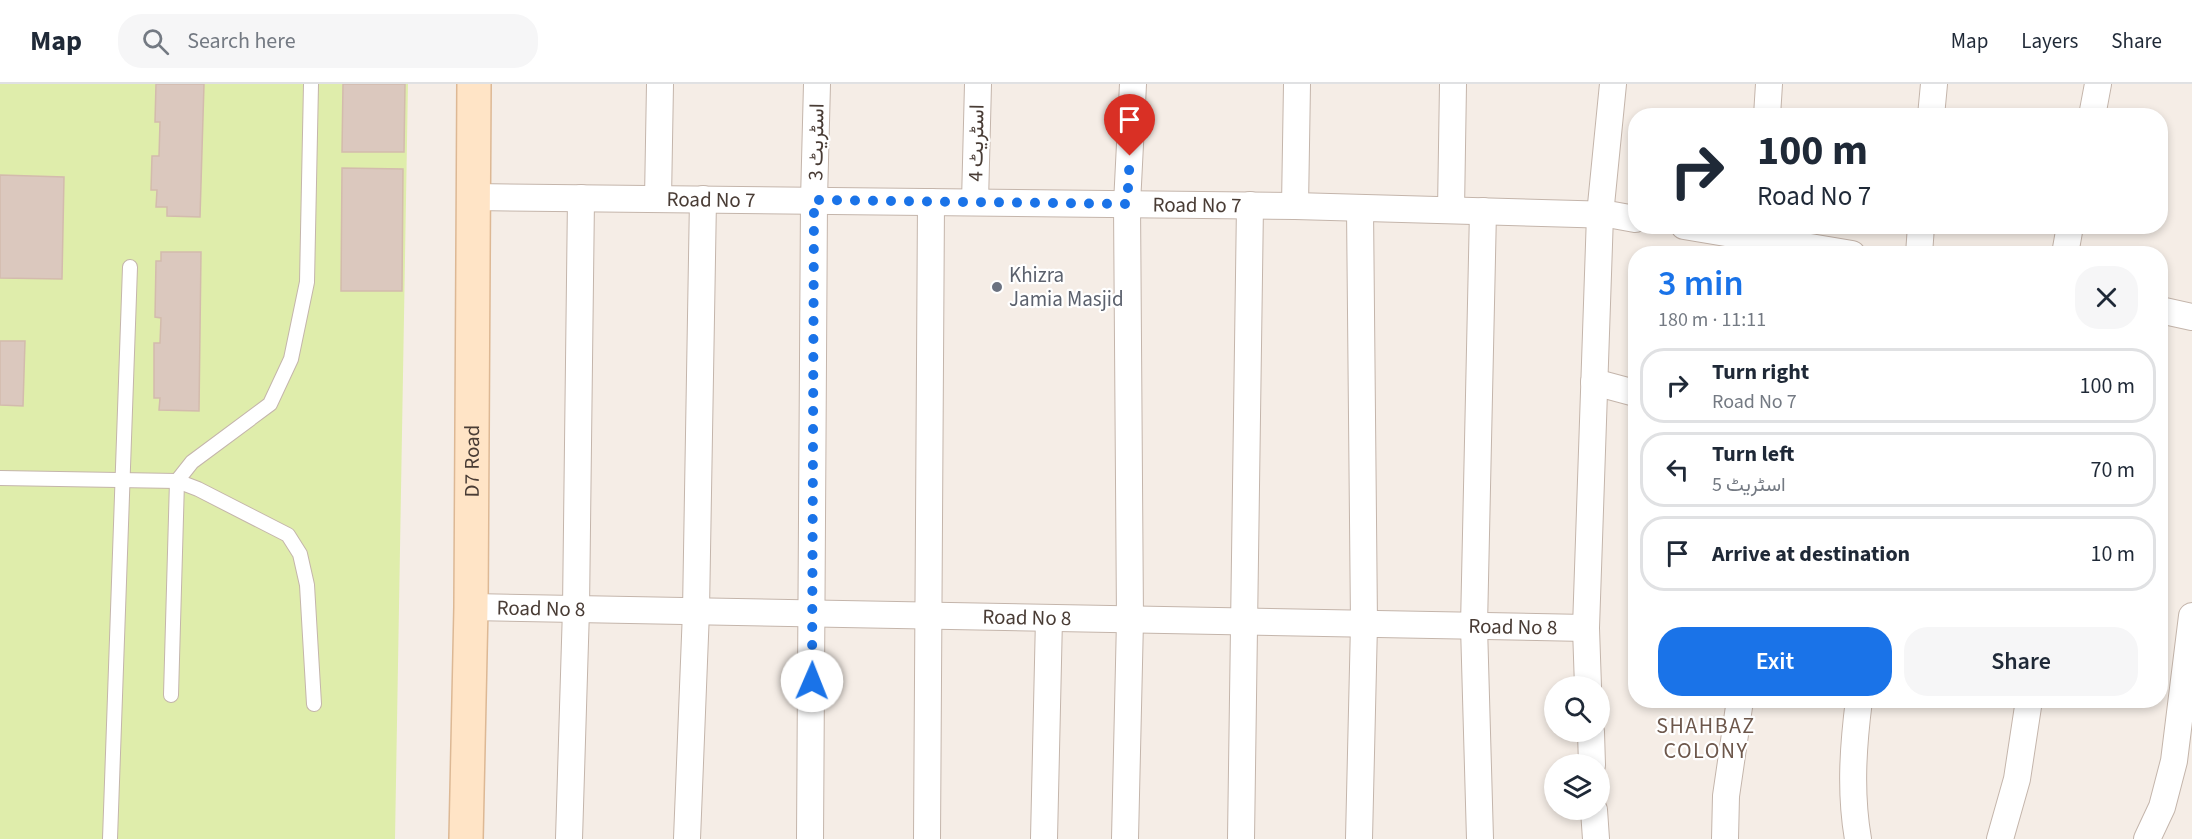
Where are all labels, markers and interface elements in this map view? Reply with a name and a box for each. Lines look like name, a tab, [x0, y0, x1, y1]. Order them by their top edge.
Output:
search box	[118, 14, 538, 68]
text: Map	[30, 21, 82, 61]
icon: search	[139, 25, 172, 58]
text: Search here	[187, 25, 296, 57]
text: Map	[1951, 26, 1988, 56]
text: Layers	[2021, 26, 2078, 56]
text: Share	[2111, 26, 2162, 56]
pin	[1104, 94, 1155, 156]
street label: اسٹریٹ 3	[800, 103, 832, 181]
icon: arrive	[1113, 103, 1146, 136]
street label: اسٹریٹ 4	[960, 104, 992, 182]
text: 100 m	[1757, 121, 1868, 181]
icon: right	[1658, 132, 1736, 210]
text: Road No 7	[1757, 177, 1871, 216]
street label: Road No 7	[666, 184, 756, 215]
street label: Road No 7	[1152, 189, 1242, 220]
text: 3 min	[1658, 258, 1744, 309]
place label: Khizra Jamia Masjid	[1009, 260, 1124, 314]
button: close	[2075, 266, 2138, 329]
marker: Khizra Jamia Masjid	[990, 280, 1004, 294]
text: 180 m · 11:11	[1658, 306, 1766, 334]
text: Turn right	[1712, 356, 1809, 388]
icon: right	[1661, 369, 1694, 402]
text: 100 m	[2080, 370, 2135, 402]
text: Road No 7	[1712, 388, 1797, 416]
street label: D7 Road	[457, 425, 487, 497]
text: Turn left	[1712, 438, 1794, 470]
icon: left	[1661, 453, 1694, 486]
text: 70 m	[2090, 454, 2135, 486]
text: اسٹریٹ 5	[1712, 471, 1786, 499]
icon: arrive	[1661, 537, 1694, 570]
text: Arrive at destination	[1712, 538, 1910, 570]
text: 10 m	[2090, 538, 2135, 570]
street label: Road No 8	[496, 592, 586, 624]
street label: Road No 8	[982, 602, 1072, 633]
street label: Road No 8	[1468, 611, 1558, 642]
button: Exit	[1658, 627, 1892, 696]
button: Share	[1904, 627, 2138, 696]
position arrow	[780, 649, 844, 713]
map controls	[1544, 676, 1610, 820]
button: search	[1544, 676, 1610, 742]
district label: SHAHBAZ COLONY	[1656, 710, 1756, 767]
button: layers	[1544, 754, 1610, 820]

